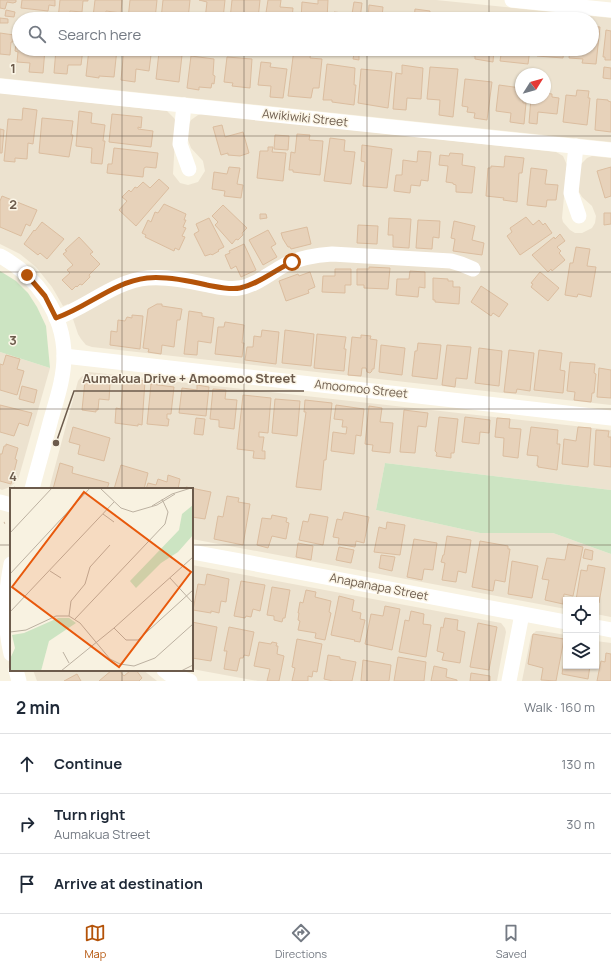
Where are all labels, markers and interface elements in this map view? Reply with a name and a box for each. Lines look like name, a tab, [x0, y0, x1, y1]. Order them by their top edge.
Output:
search box	[12, 12, 599, 56]
icon: search	[26, 23, 48, 45]
text: Search here	[58, 24, 141, 45]
text: 1	[10, 59, 16, 77]
north arrow	[515, 68, 551, 104]
street label: Awikiwiki Street	[261, 105, 349, 130]
text: 2	[9, 195, 17, 213]
route start	[283, 253, 301, 271]
route end	[18, 266, 36, 284]
text: 3	[9, 331, 17, 349]
callout: Aumakua Drive + Amoomoo Street	[74, 366, 304, 391]
text: Aumakua Drive + Amoomoo Street	[82, 369, 296, 387]
street label: Amoomoo Street	[313, 375, 409, 402]
text: 4	[9, 467, 17, 485]
inset map	[10, 488, 193, 671]
street label: Anapanapa Street	[328, 569, 430, 604]
map controls	[563, 597, 599, 669]
button: locate	[563, 597, 599, 633]
button: layers	[563, 633, 599, 669]
text: 2 min	[16, 696, 60, 719]
text: Walk · 160 m	[524, 698, 595, 716]
icon: ahead	[16, 753, 38, 775]
text: Continue	[54, 753, 122, 774]
text: 130 m	[561, 755, 595, 773]
text: Turn right	[54, 804, 125, 825]
icon: right	[16, 813, 38, 835]
text: 30 m	[566, 815, 595, 833]
text: Aumakua Street	[54, 825, 150, 843]
icon: arrive	[16, 873, 38, 895]
text: Arrive at destination	[54, 873, 203, 894]
tab: Map	[84, 922, 106, 961]
tab: Directions	[275, 922, 327, 961]
tab: Saved	[496, 922, 527, 961]

